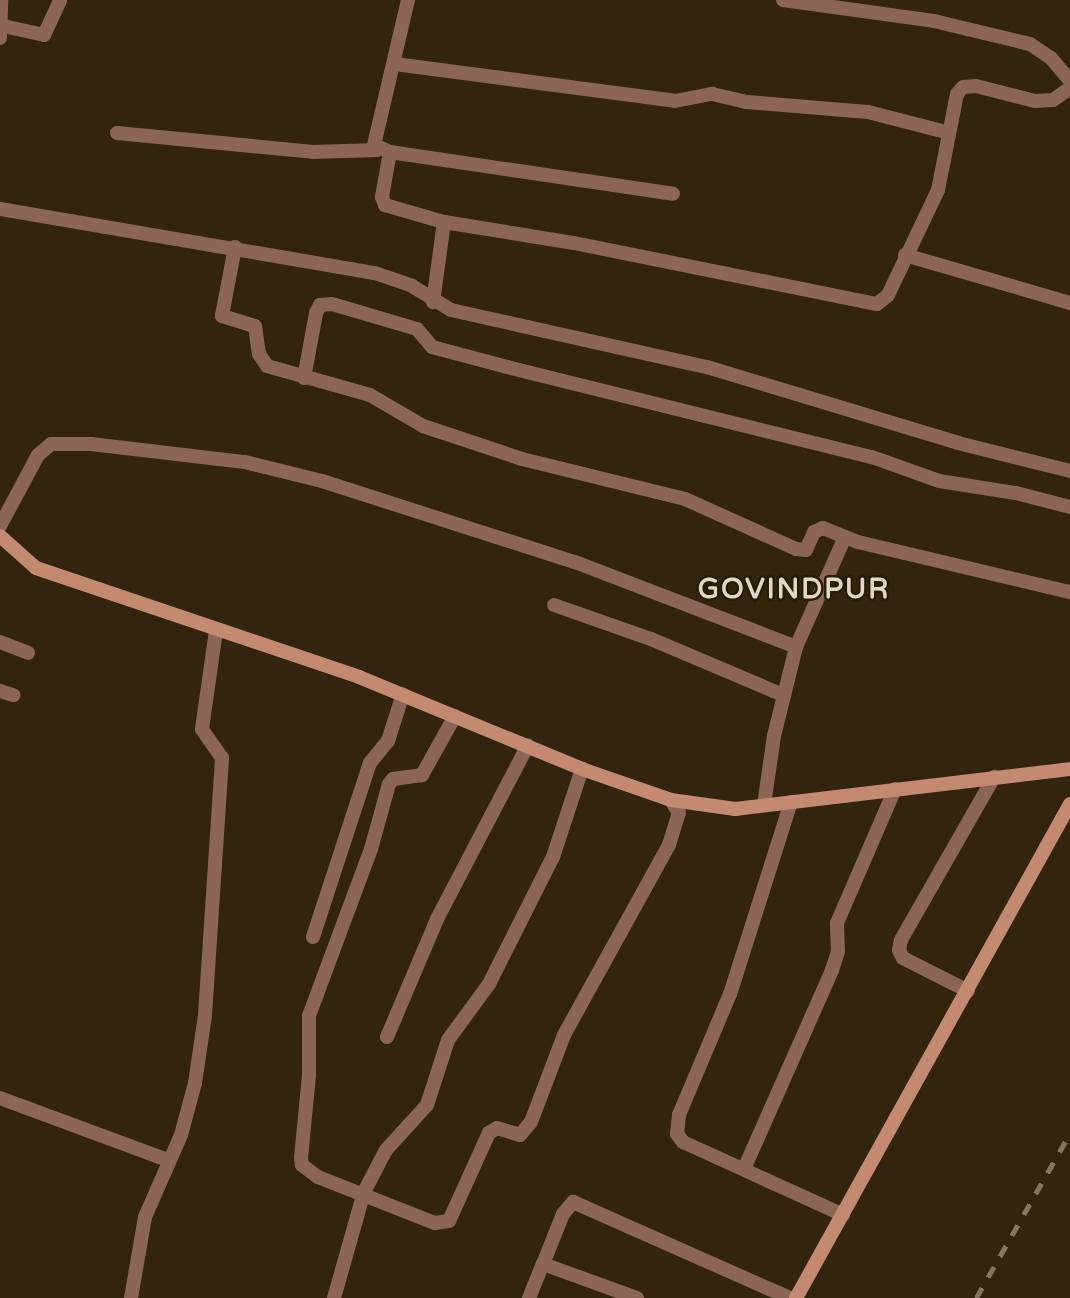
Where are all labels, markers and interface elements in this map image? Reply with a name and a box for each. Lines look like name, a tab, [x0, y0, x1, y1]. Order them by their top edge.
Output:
district label: GOVINDPUR	[699, 572, 889, 606]

